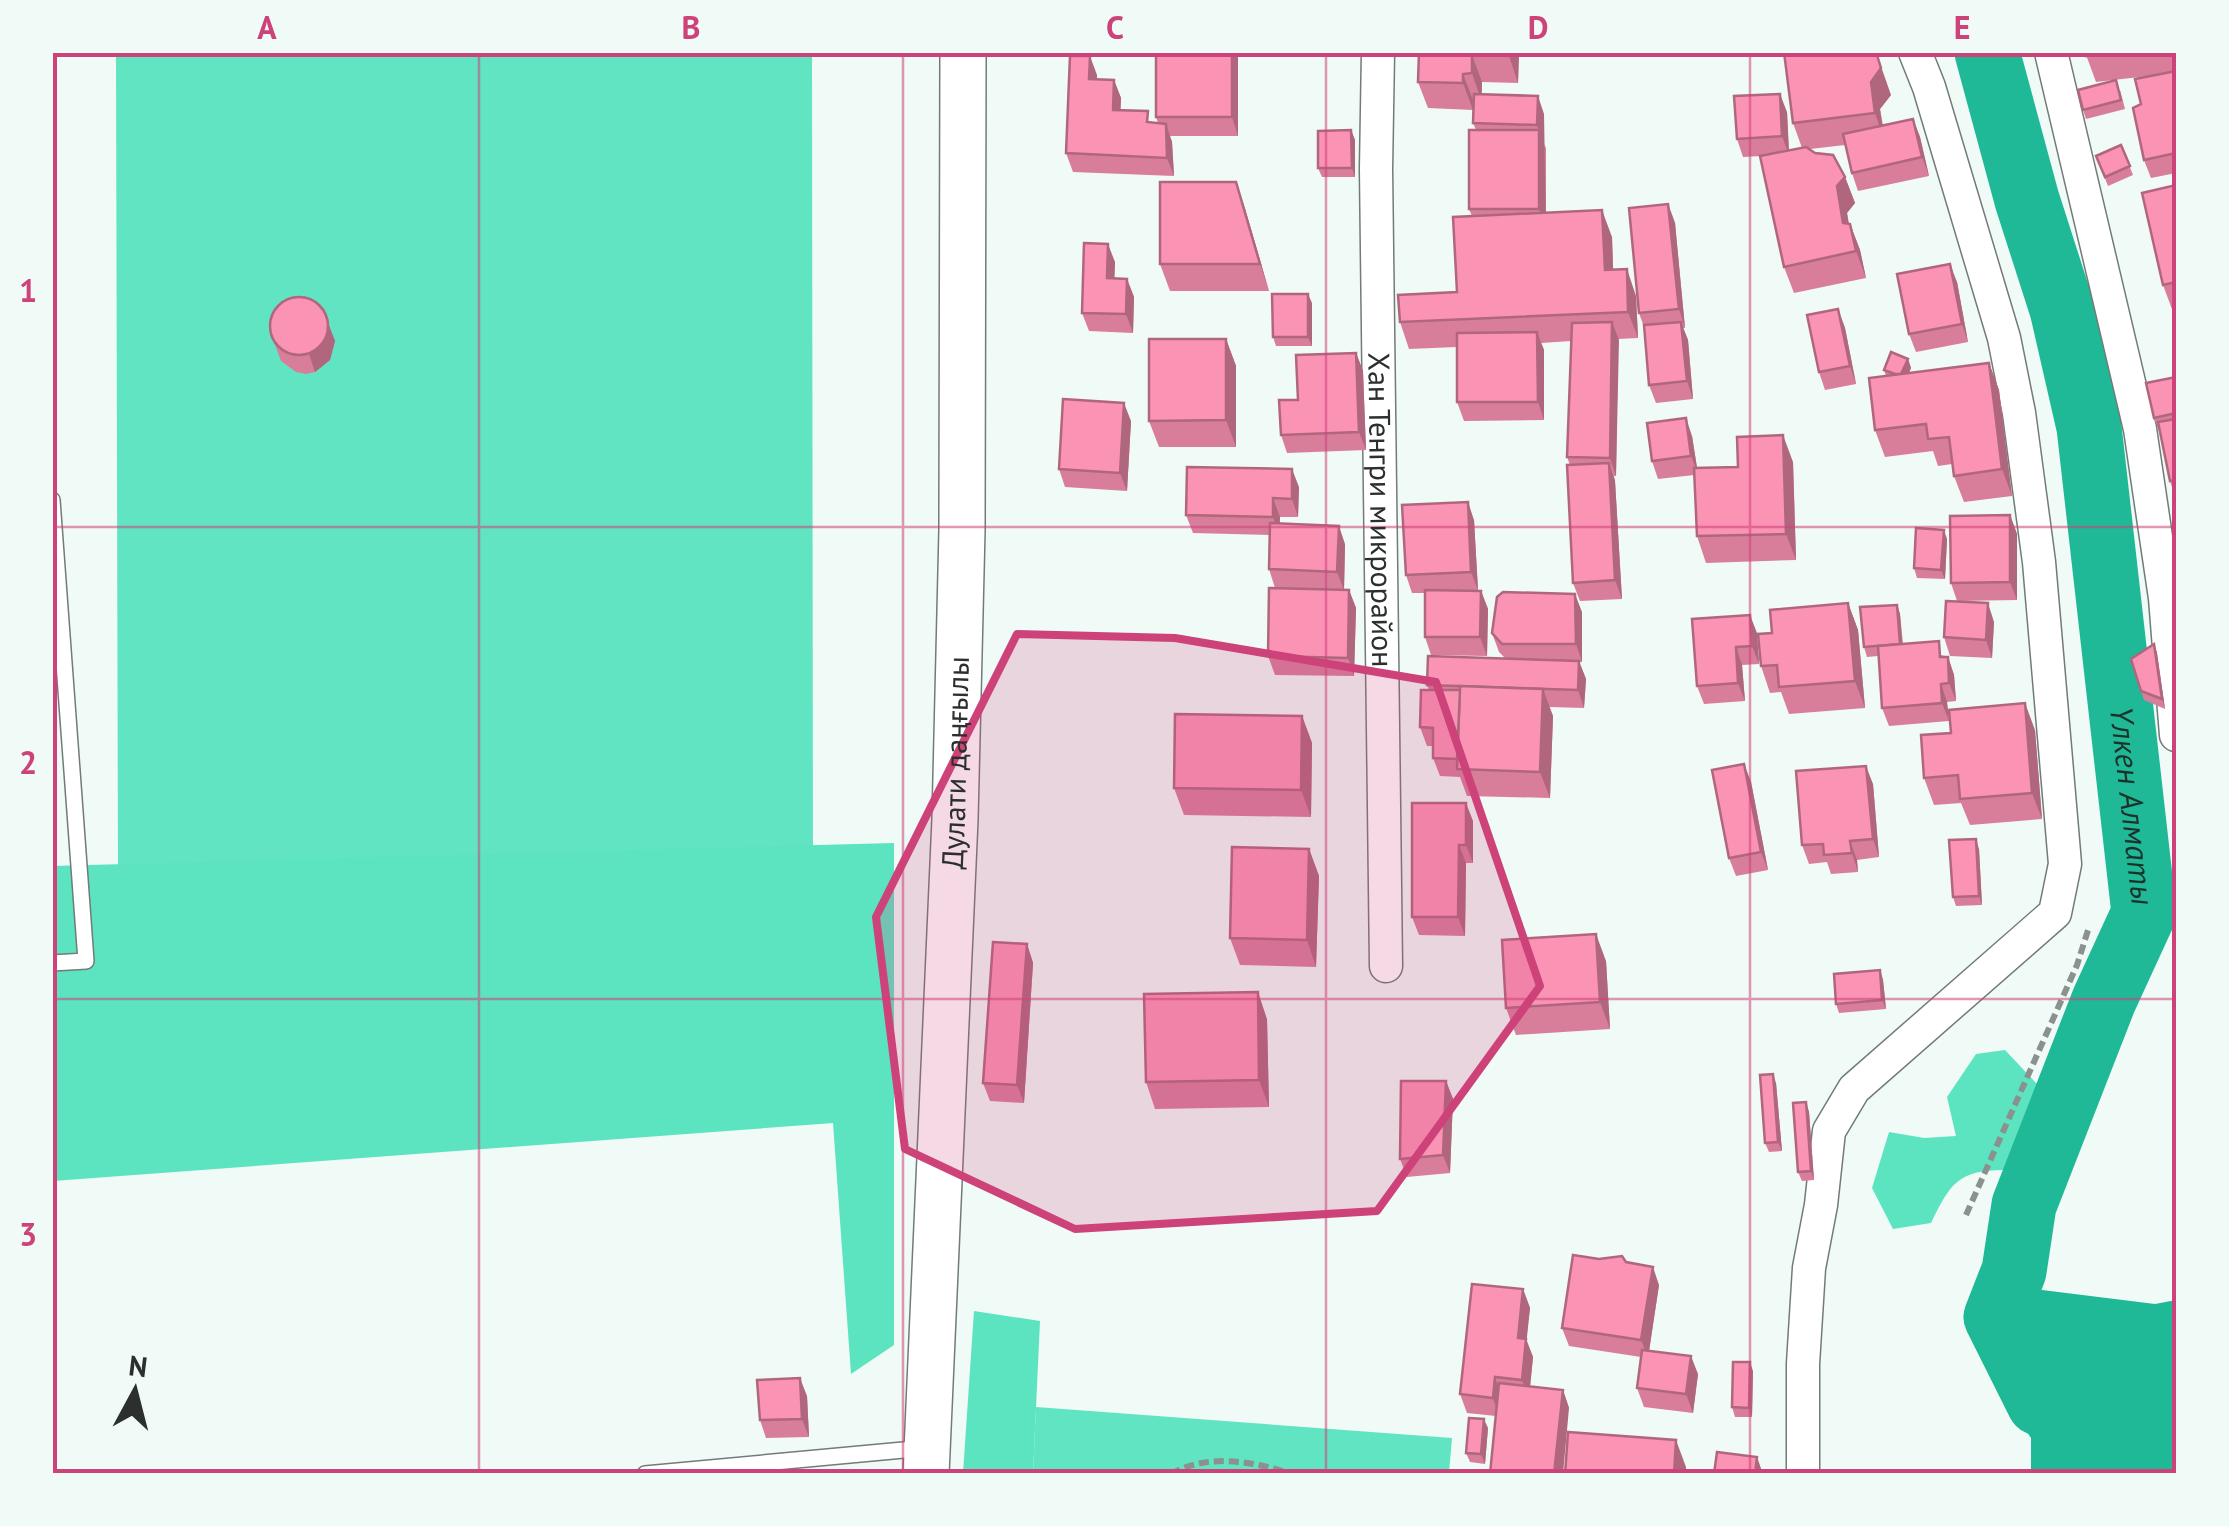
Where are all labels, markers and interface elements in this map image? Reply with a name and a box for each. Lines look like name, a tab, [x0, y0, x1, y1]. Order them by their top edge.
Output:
text: A	[257, 6, 277, 48]
text: B	[682, 6, 700, 48]
text: C	[1106, 6, 1124, 48]
text: D	[1528, 6, 1548, 48]
text: E	[1954, 6, 1970, 48]
text: 1	[19, 269, 37, 311]
street label: Хан Тенгри микрорайон	[1360, 352, 1403, 668]
street label: Дулати даңғылы	[932, 656, 977, 870]
water label: Үлкен Алматы	[2101, 704, 2165, 907]
text: 2	[19, 741, 37, 783]
text: 3	[19, 1213, 37, 1255]
north arrow	[85, 1341, 185, 1441]
text: N	[127, 1346, 149, 1385]

